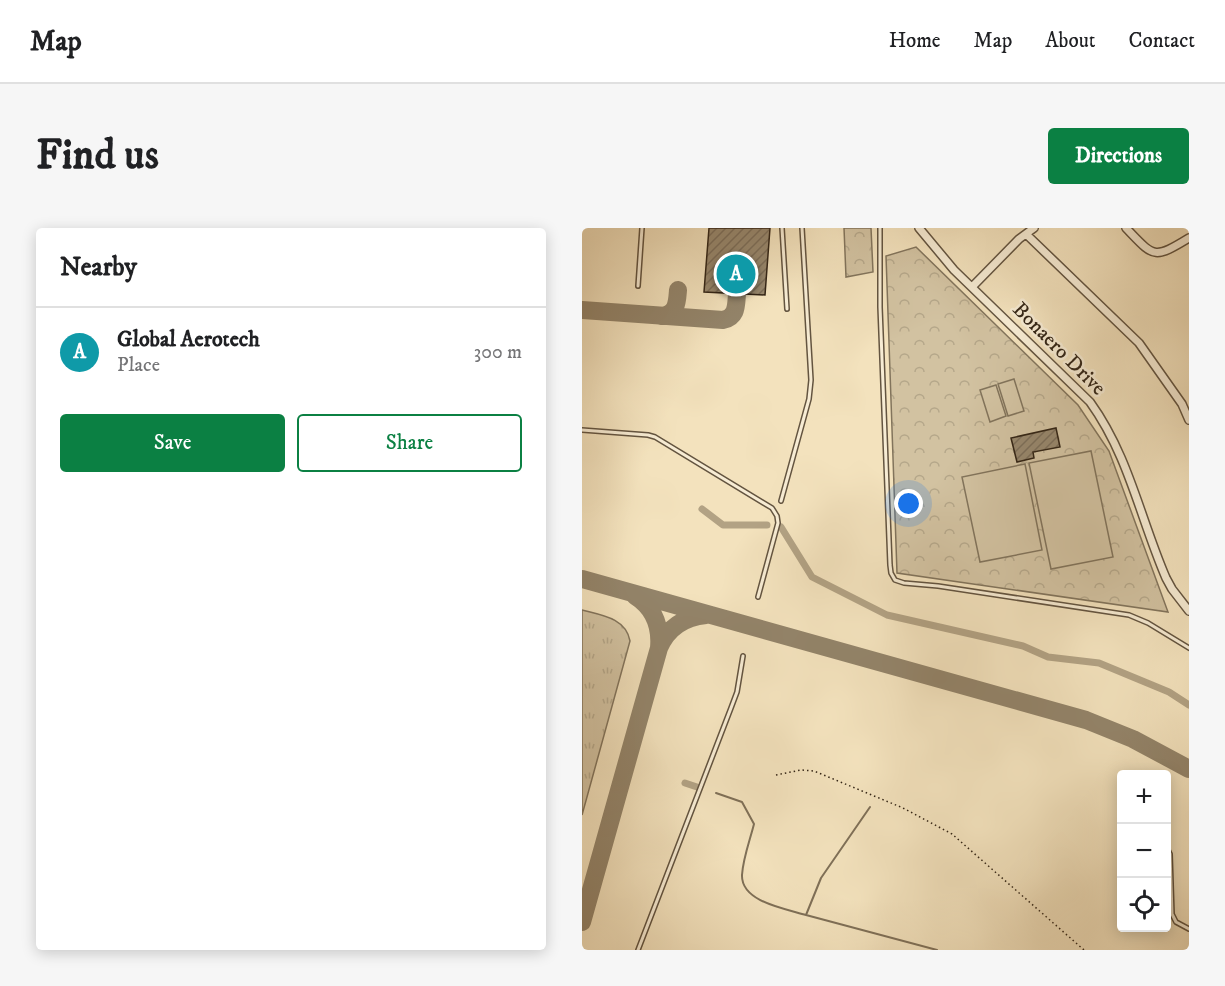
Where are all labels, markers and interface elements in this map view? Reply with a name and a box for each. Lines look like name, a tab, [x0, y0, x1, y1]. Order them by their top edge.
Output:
text: Map	[30, 24, 82, 59]
text: Home	[889, 28, 941, 54]
text: Map	[974, 28, 1012, 54]
text: About	[1045, 28, 1096, 54]
text: Contact	[1129, 28, 1195, 54]
button: Directions	[1048, 128, 1189, 184]
text: Find us	[36, 130, 159, 182]
text: Nearby	[60, 251, 137, 284]
pin: A	[716, 252, 756, 296]
street label: Bonaero Drive	[1007, 297, 1111, 401]
text: Global Aerotech	[117, 326, 260, 353]
text: A	[73, 340, 86, 365]
text: 300 m	[474, 340, 522, 365]
text: Place	[117, 353, 160, 378]
button: Save	[60, 414, 285, 472]
button: Share	[297, 414, 522, 472]
your location	[894, 489, 923, 518]
map controls	[1117, 770, 1171, 932]
button: +	[1117, 770, 1171, 824]
button: −	[1117, 824, 1171, 878]
button: locate	[1117, 878, 1171, 932]

